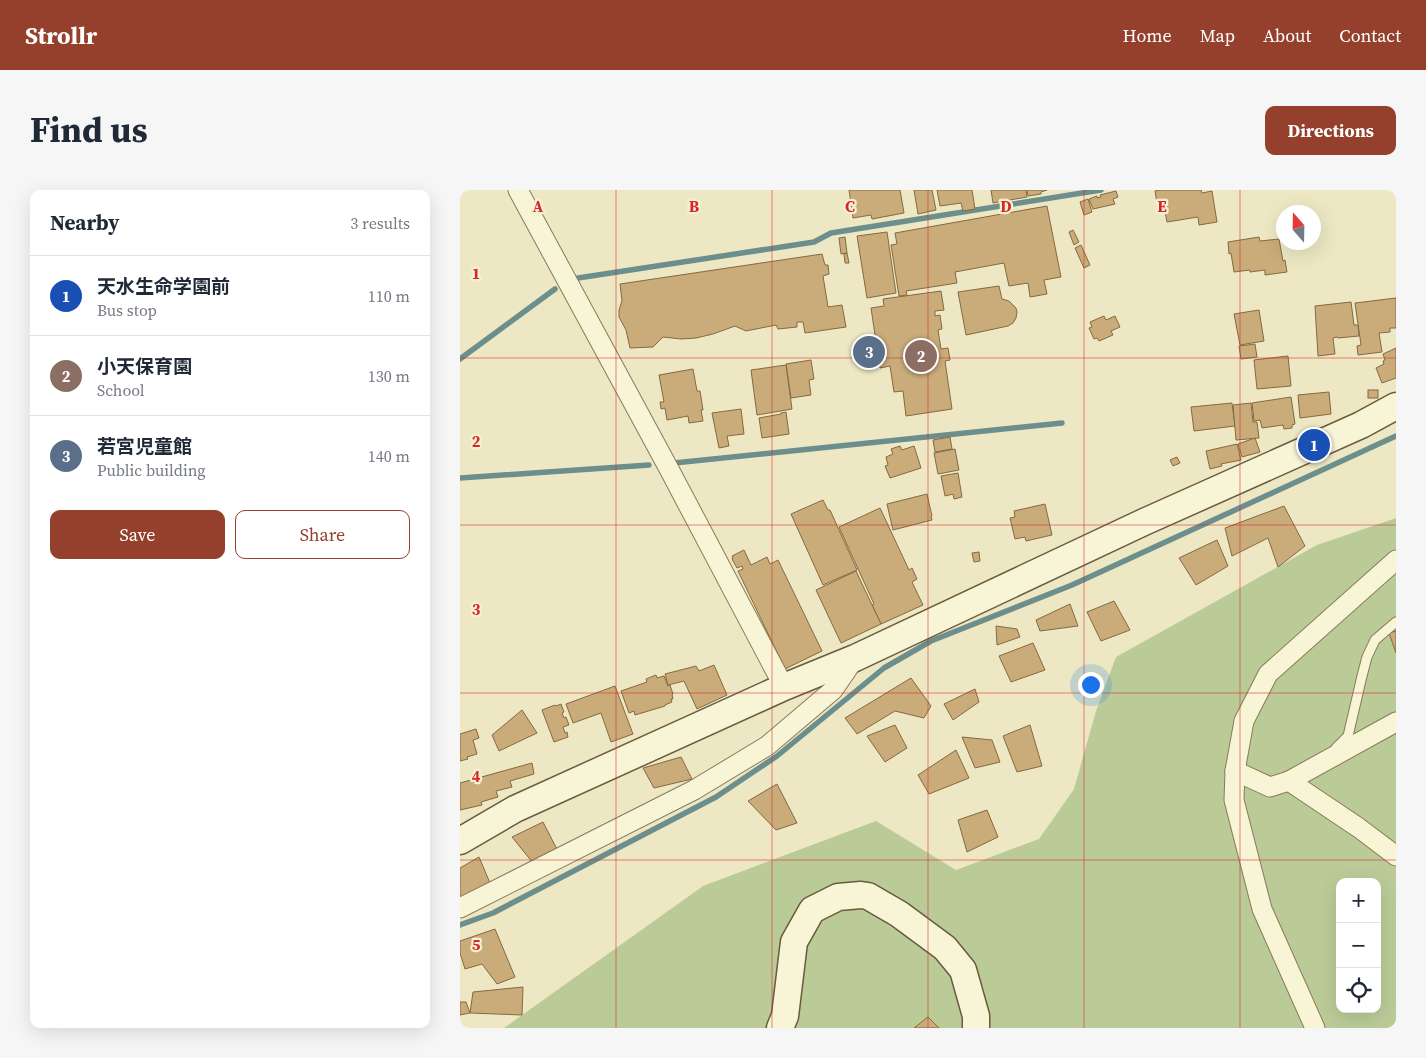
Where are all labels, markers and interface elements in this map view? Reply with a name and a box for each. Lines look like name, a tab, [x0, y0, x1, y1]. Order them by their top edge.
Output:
text: Strollr	[25, 19, 97, 52]
text: Home	[1123, 23, 1172, 48]
text: Map	[1200, 23, 1235, 48]
text: About	[1263, 23, 1311, 48]
text: Contact	[1339, 23, 1401, 48]
text: Find us	[30, 106, 148, 154]
button: Directions	[1265, 106, 1396, 155]
text: A	[533, 195, 544, 217]
text: B	[689, 195, 700, 217]
text: C	[845, 195, 855, 217]
text: D	[1000, 195, 1012, 217]
text: E	[1157, 195, 1167, 217]
north arrow	[1276, 205, 1321, 250]
text: Nearby	[50, 208, 120, 237]
text: 3 results	[350, 212, 410, 234]
text: 1	[472, 262, 480, 284]
text: 天水生命学園前	[97, 273, 230, 299]
text: 1	[62, 285, 70, 307]
text: 110 m	[368, 285, 410, 307]
text: Bus stop	[97, 299, 157, 321]
pin: 3	[853, 333, 885, 371]
pin: 2	[905, 337, 937, 375]
text: 小天保育園	[97, 353, 192, 379]
text: 2	[62, 365, 70, 387]
text: 130 m	[368, 365, 410, 387]
text: School	[97, 379, 145, 401]
pin: 1	[1298, 426, 1330, 464]
text: 2	[472, 430, 481, 452]
text: 若宮児童館	[97, 433, 192, 459]
text: 3	[62, 445, 70, 467]
text: 140 m	[368, 445, 410, 467]
text: Public building	[97, 459, 206, 481]
button: Save	[50, 510, 225, 559]
button: Share	[235, 510, 410, 559]
text: 3	[472, 598, 481, 620]
your location	[1078, 672, 1104, 698]
text: 4	[472, 765, 481, 787]
map controls	[1336, 878, 1381, 1013]
button: +	[1336, 878, 1381, 923]
button: −	[1336, 923, 1381, 968]
text: 5	[472, 933, 481, 955]
button: locate	[1336, 968, 1381, 1013]

